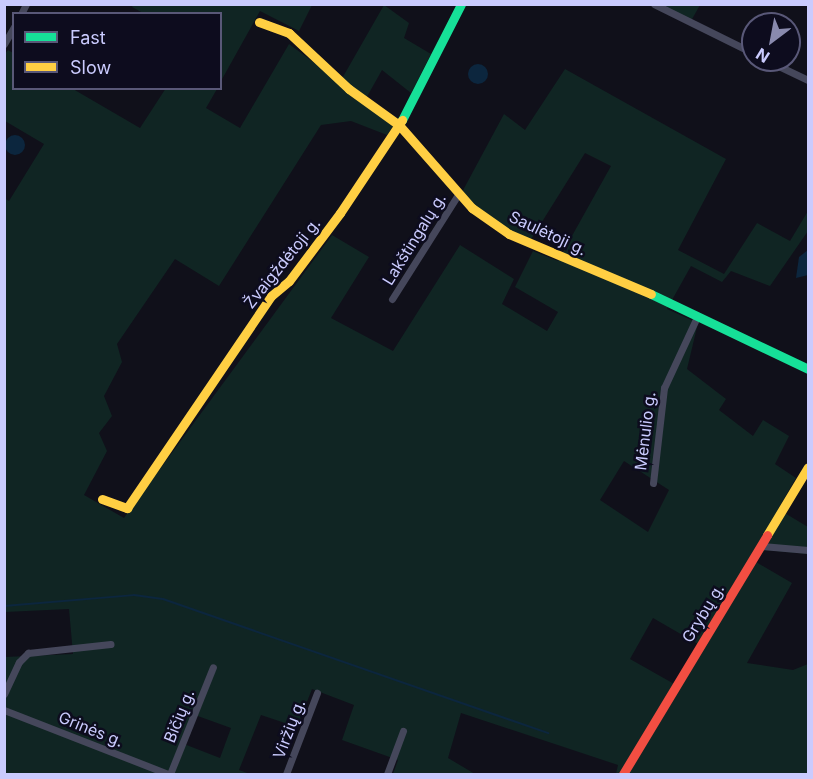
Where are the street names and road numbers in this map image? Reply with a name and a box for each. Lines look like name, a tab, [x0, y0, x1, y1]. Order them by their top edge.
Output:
street label: Lakštingalų g.	[378, 189, 450, 289]
street label: Saulėtoji g.	[506, 207, 590, 259]
street label: Žvaigždėtoji g.	[240, 214, 324, 312]
street label: Mėnulio g.	[631, 391, 659, 471]
street label: Grybų g.	[678, 580, 728, 646]
street label: Bičių g.	[160, 687, 198, 745]
street label: Viržių g.	[269, 697, 309, 761]
street label: Grinės g.	[56, 707, 126, 751]

